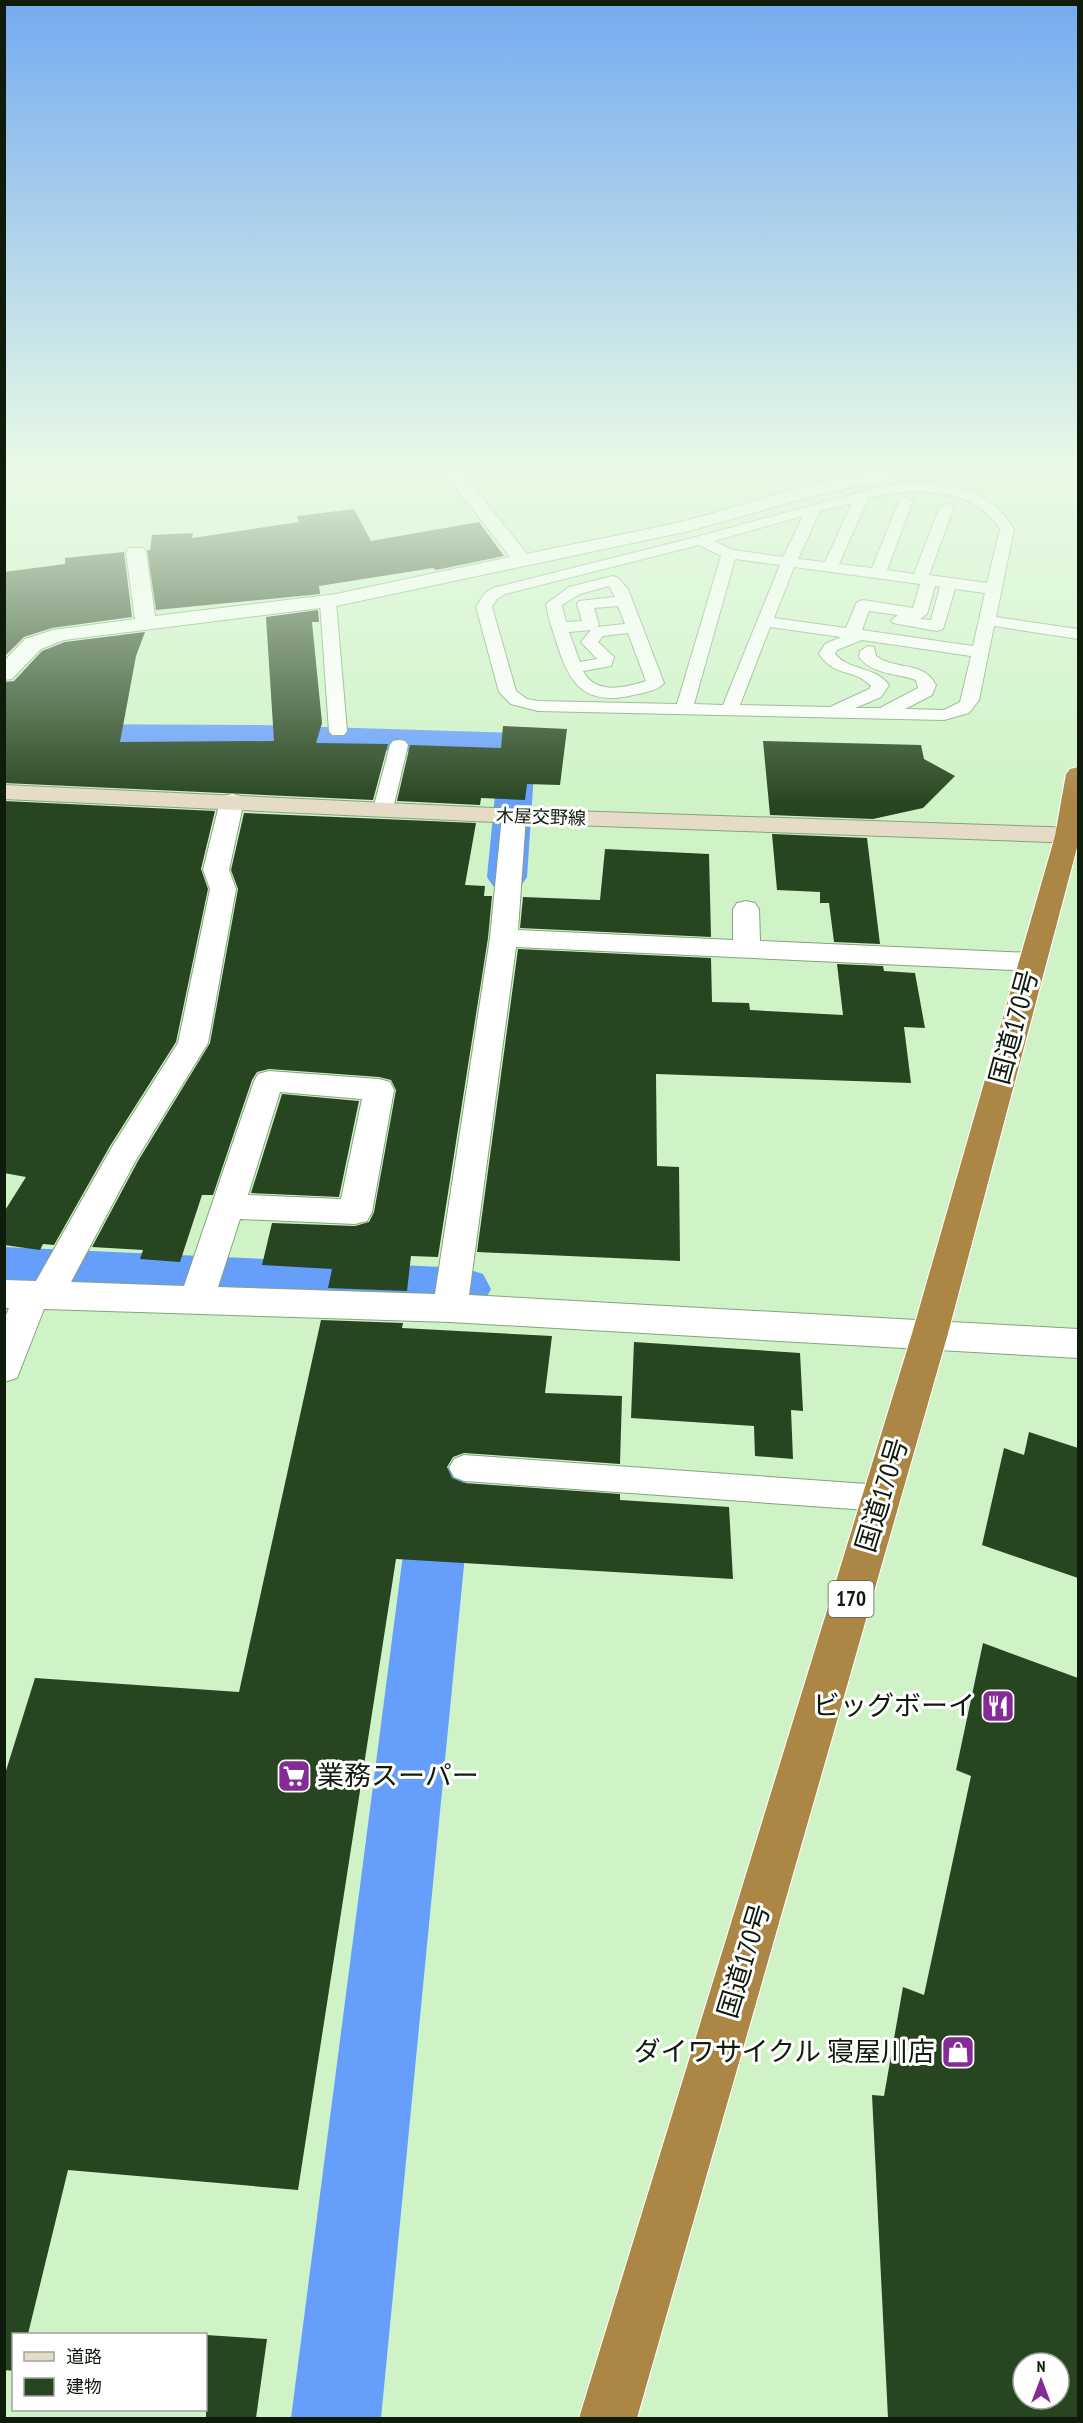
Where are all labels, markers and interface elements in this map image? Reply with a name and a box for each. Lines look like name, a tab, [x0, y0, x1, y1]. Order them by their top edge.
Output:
street label: 木屋交野線	[496, 803, 586, 830]
street label: 国道170号	[981, 966, 1045, 1088]
street label: 国道170号	[848, 1434, 914, 1556]
road number: 170	[828, 1581, 874, 1617]
place label: ビッグボーイ	[813, 1688, 975, 1722]
restaurant icon: ビッグボーイ	[980, 1688, 1016, 1724]
supermarket icon: 業務スーパー	[276, 1758, 312, 1794]
place label: 業務スーパー	[317, 1758, 479, 1792]
street label: 国道170号	[710, 1900, 776, 2022]
place label: ダイワサイクル 寝屋川店	[634, 2034, 935, 2068]
shop icon: ダイワサイクル 寝屋川店	[940, 2034, 976, 2070]
legend	[12, 2333, 207, 2411]
text: 道路	[66, 2345, 102, 2368]
north arrow	[1011, 2351, 1071, 2411]
text: N	[1037, 2356, 1045, 2376]
text: 建物	[66, 2375, 102, 2398]

